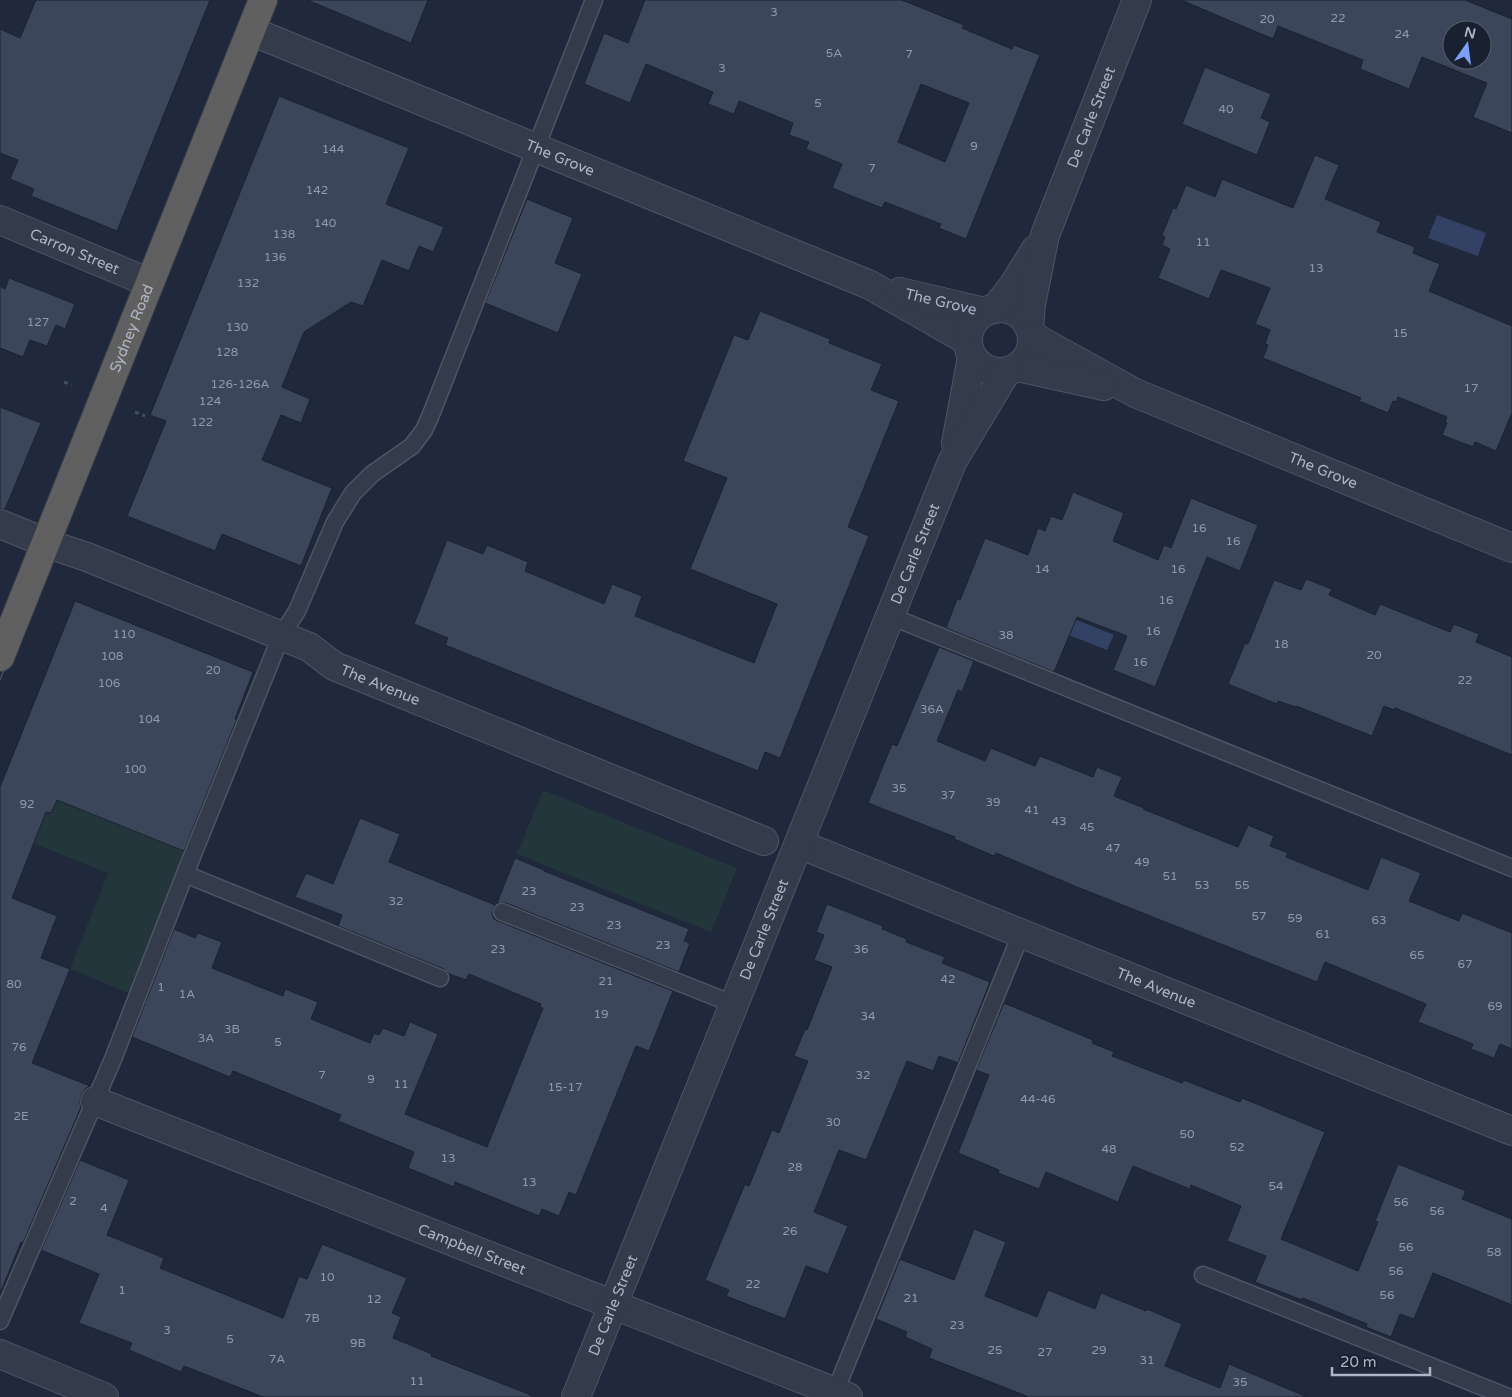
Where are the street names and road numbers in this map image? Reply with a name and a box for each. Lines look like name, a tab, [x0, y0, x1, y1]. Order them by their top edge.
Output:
street label: De Carle Street	[1063, 64, 1119, 170]
street label: The Grove	[523, 136, 597, 180]
street label: Carron Street	[27, 225, 122, 278]
street label: Sydney Road	[106, 282, 157, 375]
street label: The Grove	[903, 285, 978, 319]
street label: The Grove	[1286, 448, 1360, 492]
street label: De Carle Street	[887, 500, 944, 607]
street label: The Avenue	[338, 661, 423, 709]
street label: De Carle Street	[736, 876, 792, 982]
street label: The Avenue	[1114, 964, 1199, 1012]
street label: Campbell Street	[415, 1220, 529, 1279]
street label: De Carle Street	[585, 1252, 641, 1358]

